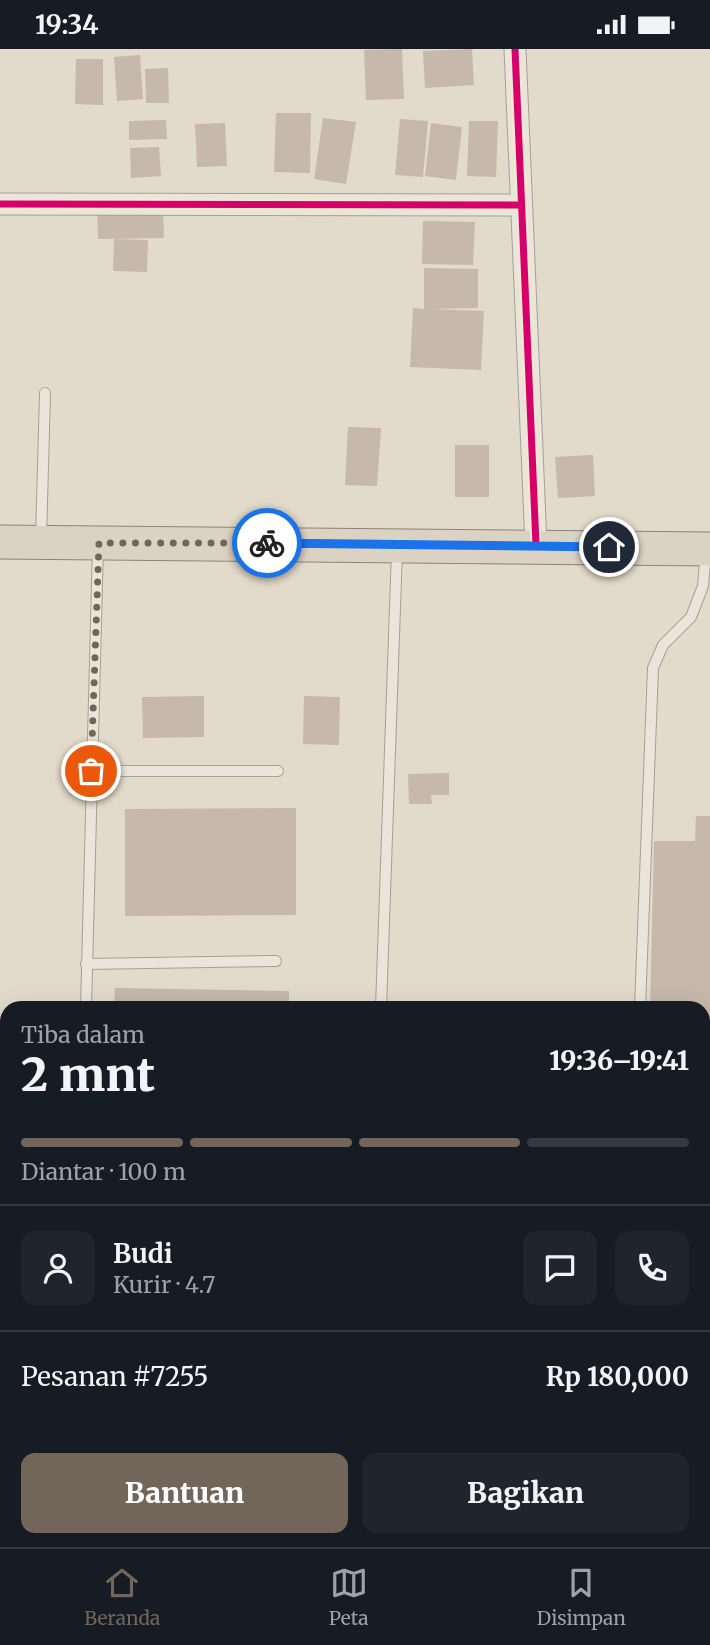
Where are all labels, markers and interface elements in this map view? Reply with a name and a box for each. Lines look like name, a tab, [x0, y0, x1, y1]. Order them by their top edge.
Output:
text: 19:34	[35, 8, 99, 41]
courier	[232, 508, 302, 578]
pin	[579, 517, 639, 577]
icon: bike	[248, 524, 286, 562]
icon: home	[590, 528, 628, 566]
pin	[61, 741, 121, 801]
icon: bag	[72, 752, 110, 790]
text: Tiba dalam	[21, 1020, 145, 1049]
text: 19:36–19:41	[549, 1044, 689, 1077]
text: 2 mnt	[21, 1046, 155, 1104]
text: Diantar · 100 m	[21, 1157, 186, 1186]
button: person	[21, 1231, 95, 1305]
button: chat	[523, 1231, 597, 1305]
button: phone	[615, 1231, 689, 1305]
text: Budi	[113, 1237, 173, 1270]
text: Kurir · 4.7	[113, 1270, 215, 1299]
text: Pesanan #7255	[21, 1360, 208, 1393]
text: Rp 180,000	[546, 1360, 689, 1393]
button: Bantuan	[21, 1453, 348, 1533]
button: Bagikan	[362, 1453, 689, 1533]
tab: Beranda	[84, 1564, 160, 1630]
tab: Peta	[329, 1564, 368, 1630]
tab: Disimpan	[537, 1564, 626, 1630]

